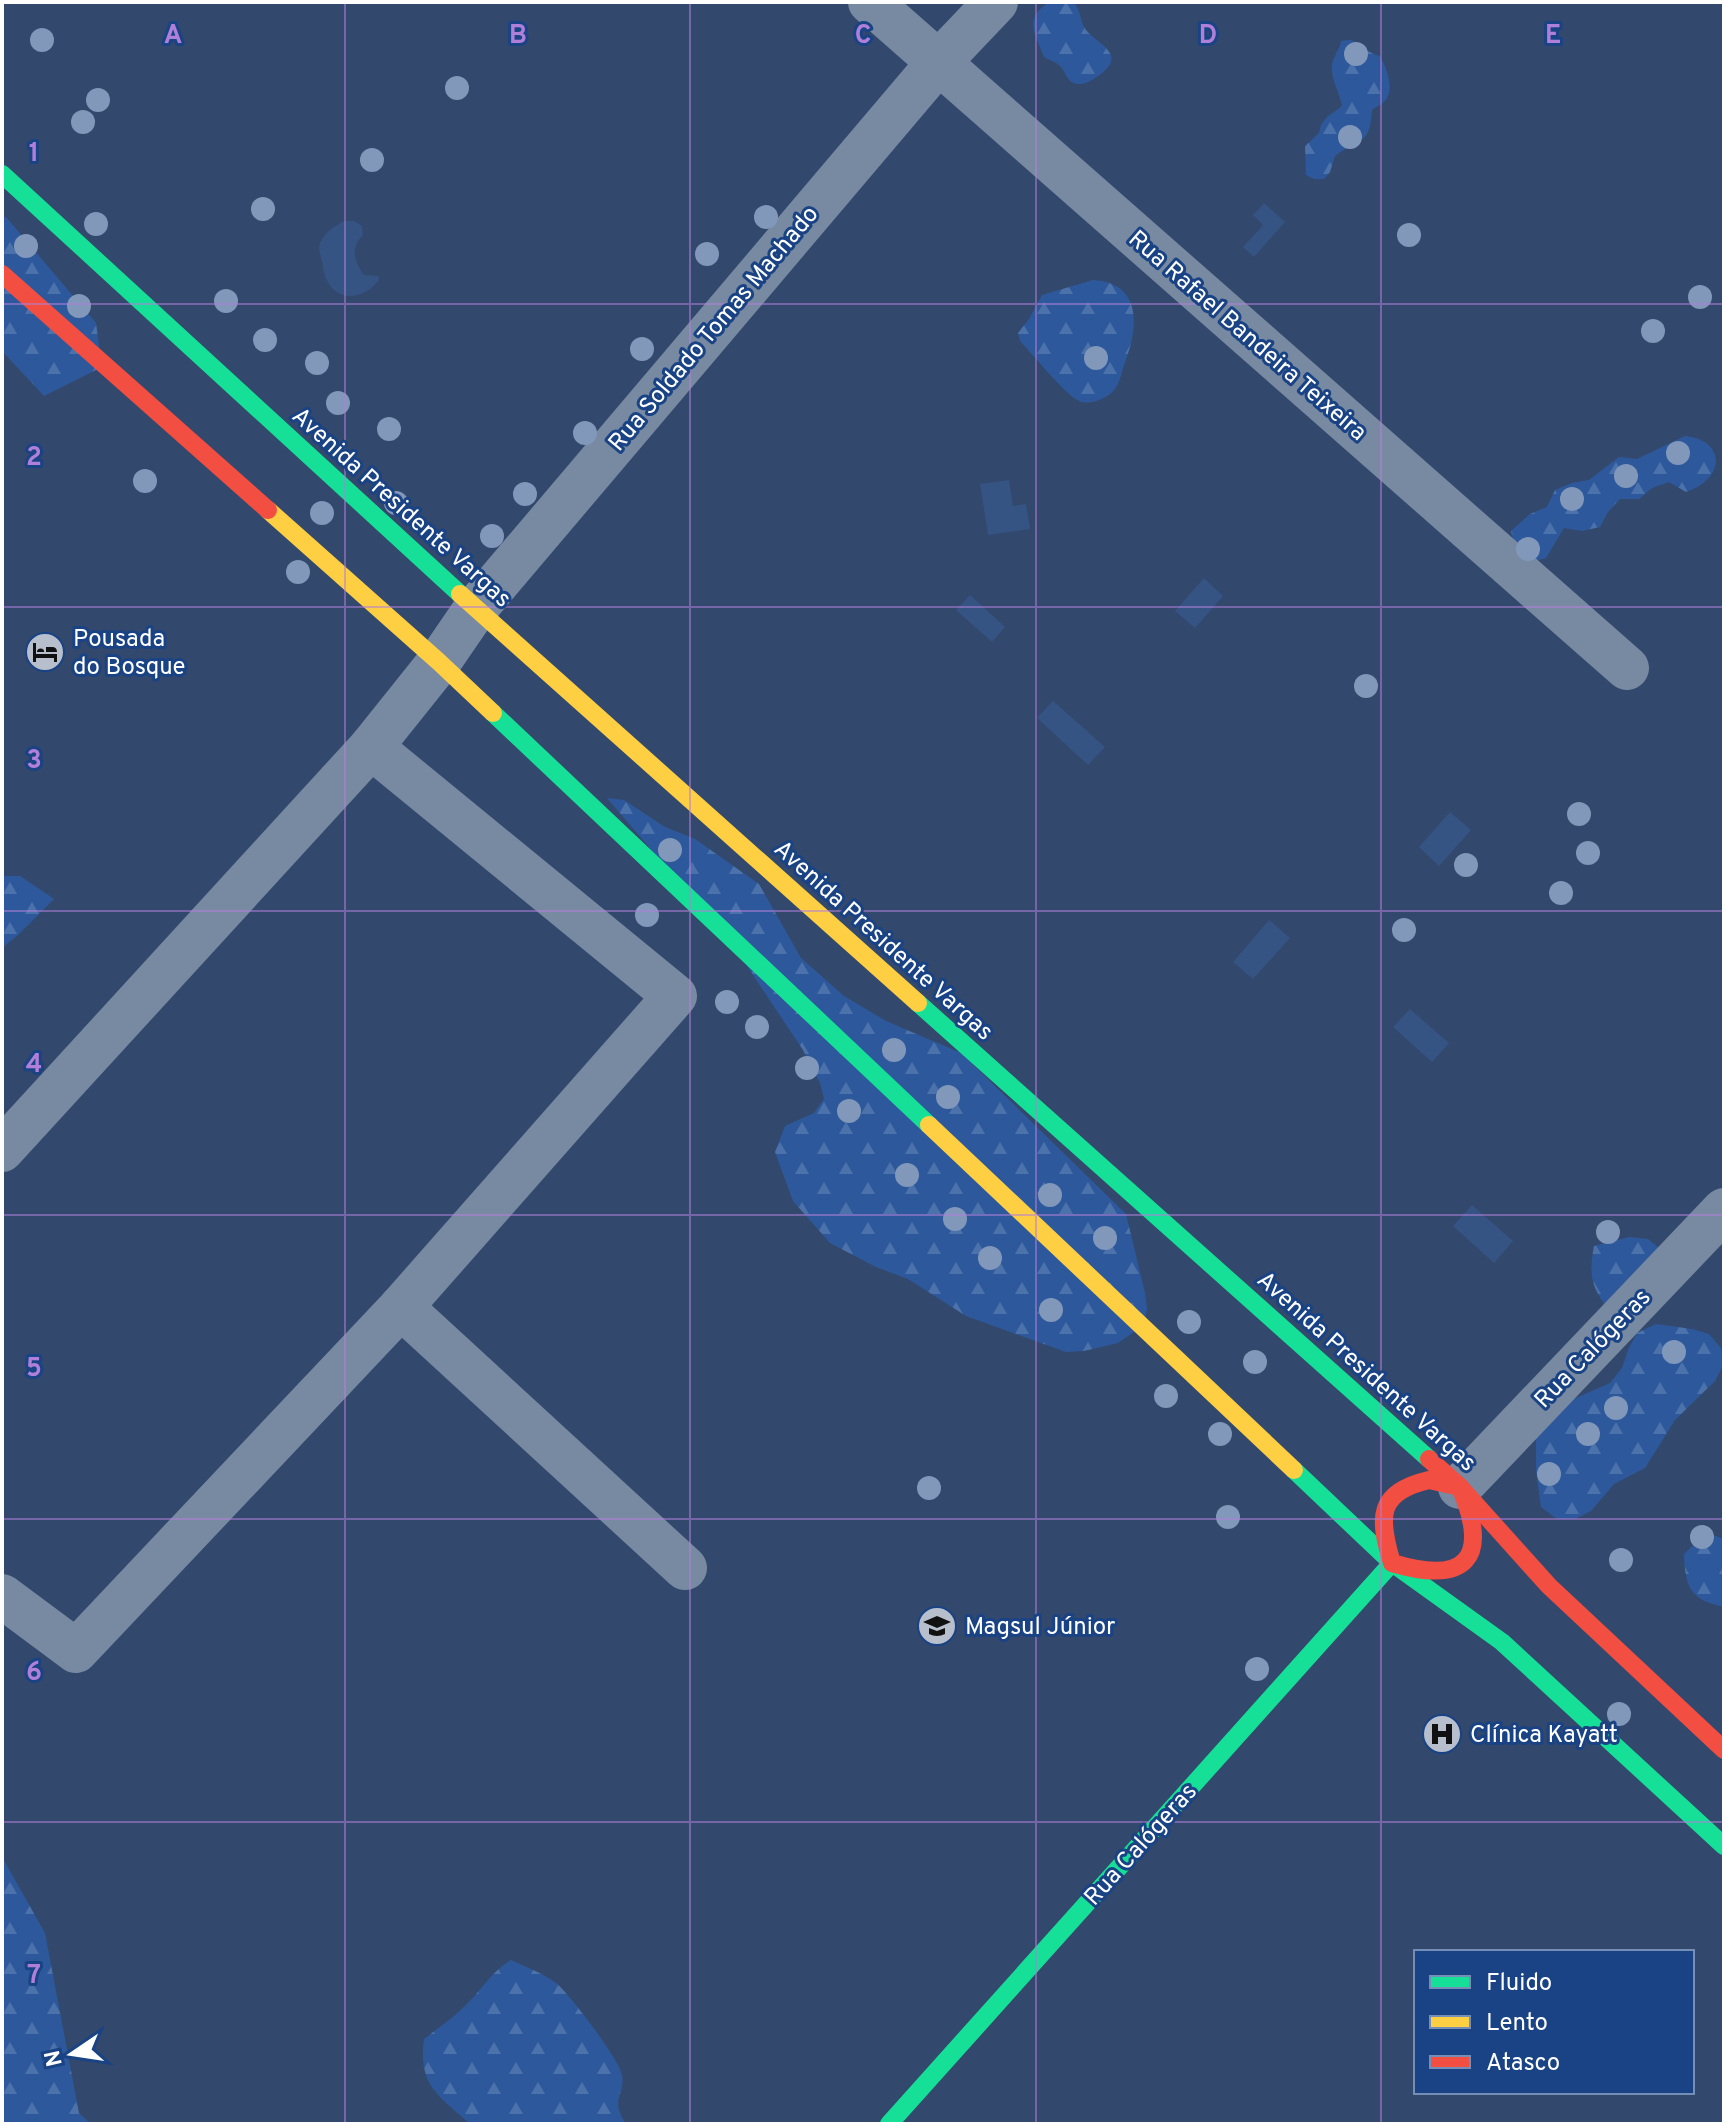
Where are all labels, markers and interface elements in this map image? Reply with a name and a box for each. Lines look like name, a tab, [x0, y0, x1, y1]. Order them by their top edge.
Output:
text: A	[164, 20, 182, 53]
text: B	[509, 20, 527, 53]
text: C	[855, 20, 871, 53]
text: D	[1199, 20, 1217, 53]
text: E	[1545, 20, 1561, 53]
text: 1	[29, 138, 39, 171]
street label: Rua Soldado Tomas Machado	[603, 200, 826, 458]
street label: Rua Rafael Bandeira Teixeira	[1121, 225, 1372, 448]
street label: Avenida Presidente Vargas	[285, 402, 517, 615]
text: 2	[26, 442, 42, 475]
place label: Pousada do Bosque	[73, 625, 185, 683]
hotel icon: Pousada do Bosque	[24, 631, 66, 673]
text: 3	[26, 745, 42, 778]
street label: Avenida Presidente Vargas	[767, 835, 999, 1048]
text: 4	[26, 1049, 42, 1082]
street label: Avenida Presidente Vargas	[1250, 1266, 1482, 1479]
street label: Rua Calógeras	[1529, 1283, 1658, 1415]
text: 5	[26, 1353, 42, 1386]
school or university icon: Magsul Júnior	[916, 1605, 958, 1647]
place label: Magsul Júnior	[965, 1613, 1115, 1643]
text: 6	[26, 1657, 42, 1690]
hospital icon: Clínica Kayatt	[1421, 1713, 1463, 1755]
place label: Clínica Kayatt	[1470, 1721, 1618, 1751]
street label: Rua Calógeras	[1079, 1778, 1204, 1913]
legend	[1414, 1950, 1694, 2094]
text: 7	[27, 1960, 41, 1993]
text: Fluido	[1486, 1969, 1552, 1999]
text: Lento	[1486, 2009, 1548, 2039]
north arrow	[32, 2014, 112, 2094]
text: N	[40, 2047, 70, 2069]
text: Atasco	[1486, 2049, 1560, 2079]

